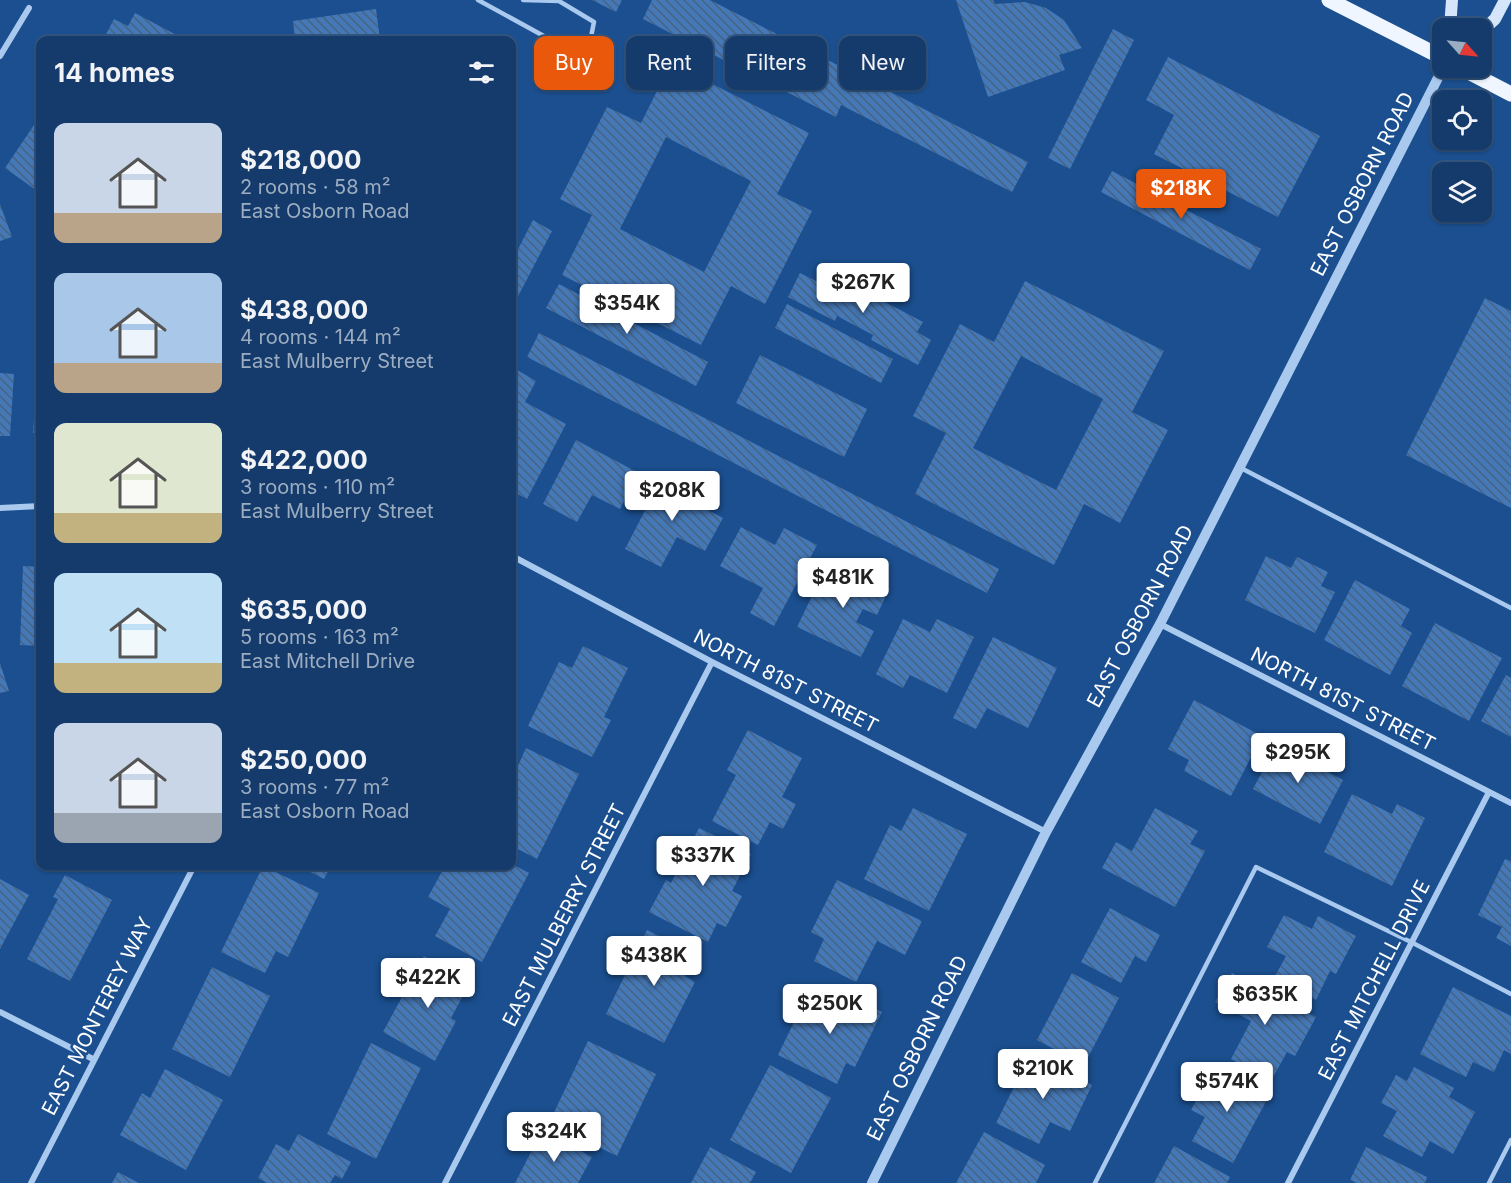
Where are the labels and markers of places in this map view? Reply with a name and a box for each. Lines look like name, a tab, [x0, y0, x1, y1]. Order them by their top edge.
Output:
pin: $218K	[1139, 169, 1223, 220]
pin: $267K	[821, 263, 905, 314]
pin: $354K	[585, 284, 669, 335]
pin: $208K	[630, 471, 714, 522]
pin: $481K	[801, 558, 885, 609]
pin: $295K	[1256, 733, 1340, 784]
pin: $337K	[661, 836, 745, 887]
pin: $438K	[612, 936, 696, 987]
pin: $422K	[386, 958, 470, 1009]
pin: $635K	[1223, 975, 1307, 1026]
pin: $250K	[788, 984, 872, 1035]
pin: $210K	[1001, 1049, 1085, 1100]
pin: $574K	[1185, 1062, 1269, 1113]
pin: $324K	[512, 1112, 596, 1163]

